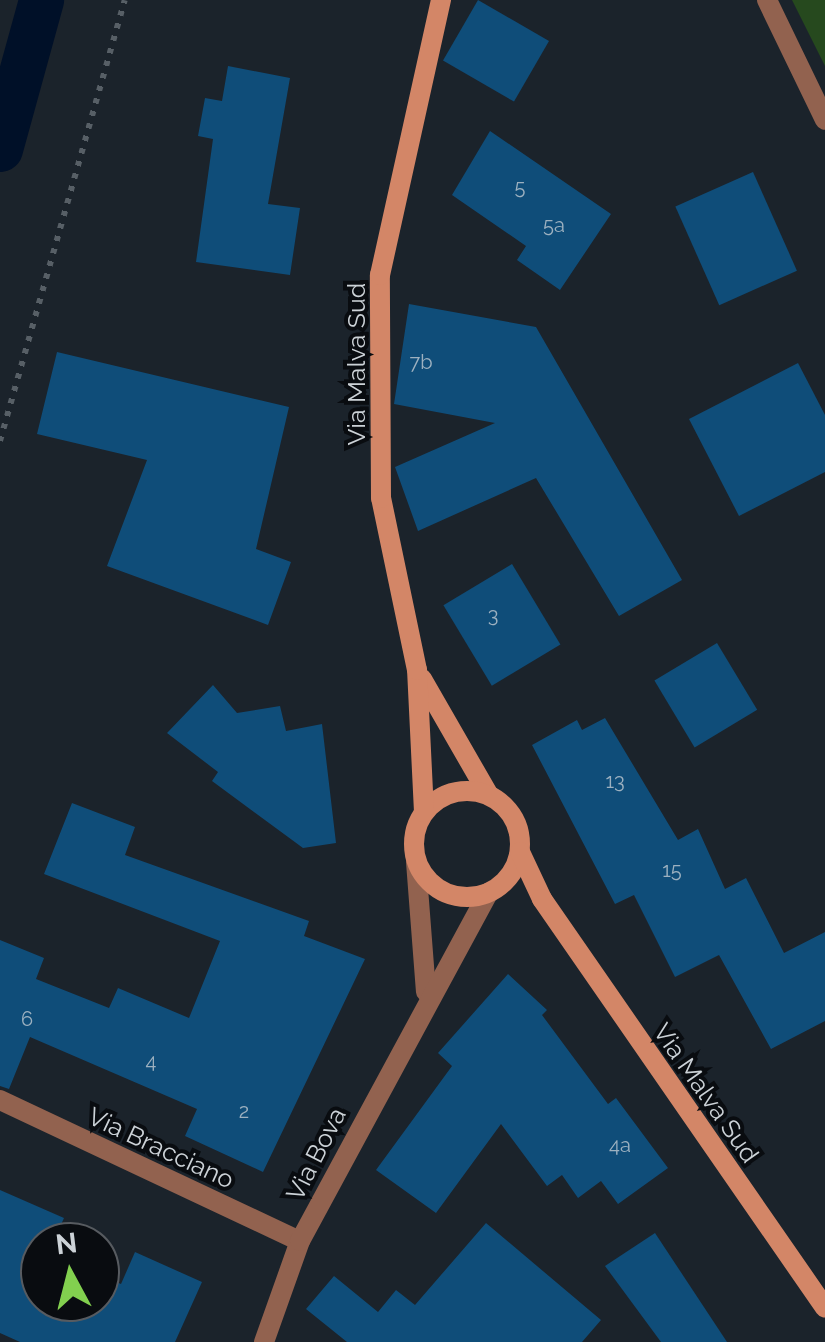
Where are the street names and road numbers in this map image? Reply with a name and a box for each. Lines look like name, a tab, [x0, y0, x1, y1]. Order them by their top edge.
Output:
street label: Via Malva Sud	[341, 283, 371, 445]
street label: Via Malva Sud	[647, 1018, 765, 1168]
street label: Via Bracciano	[83, 1101, 239, 1195]
street label: Via Bova	[280, 1103, 352, 1205]

